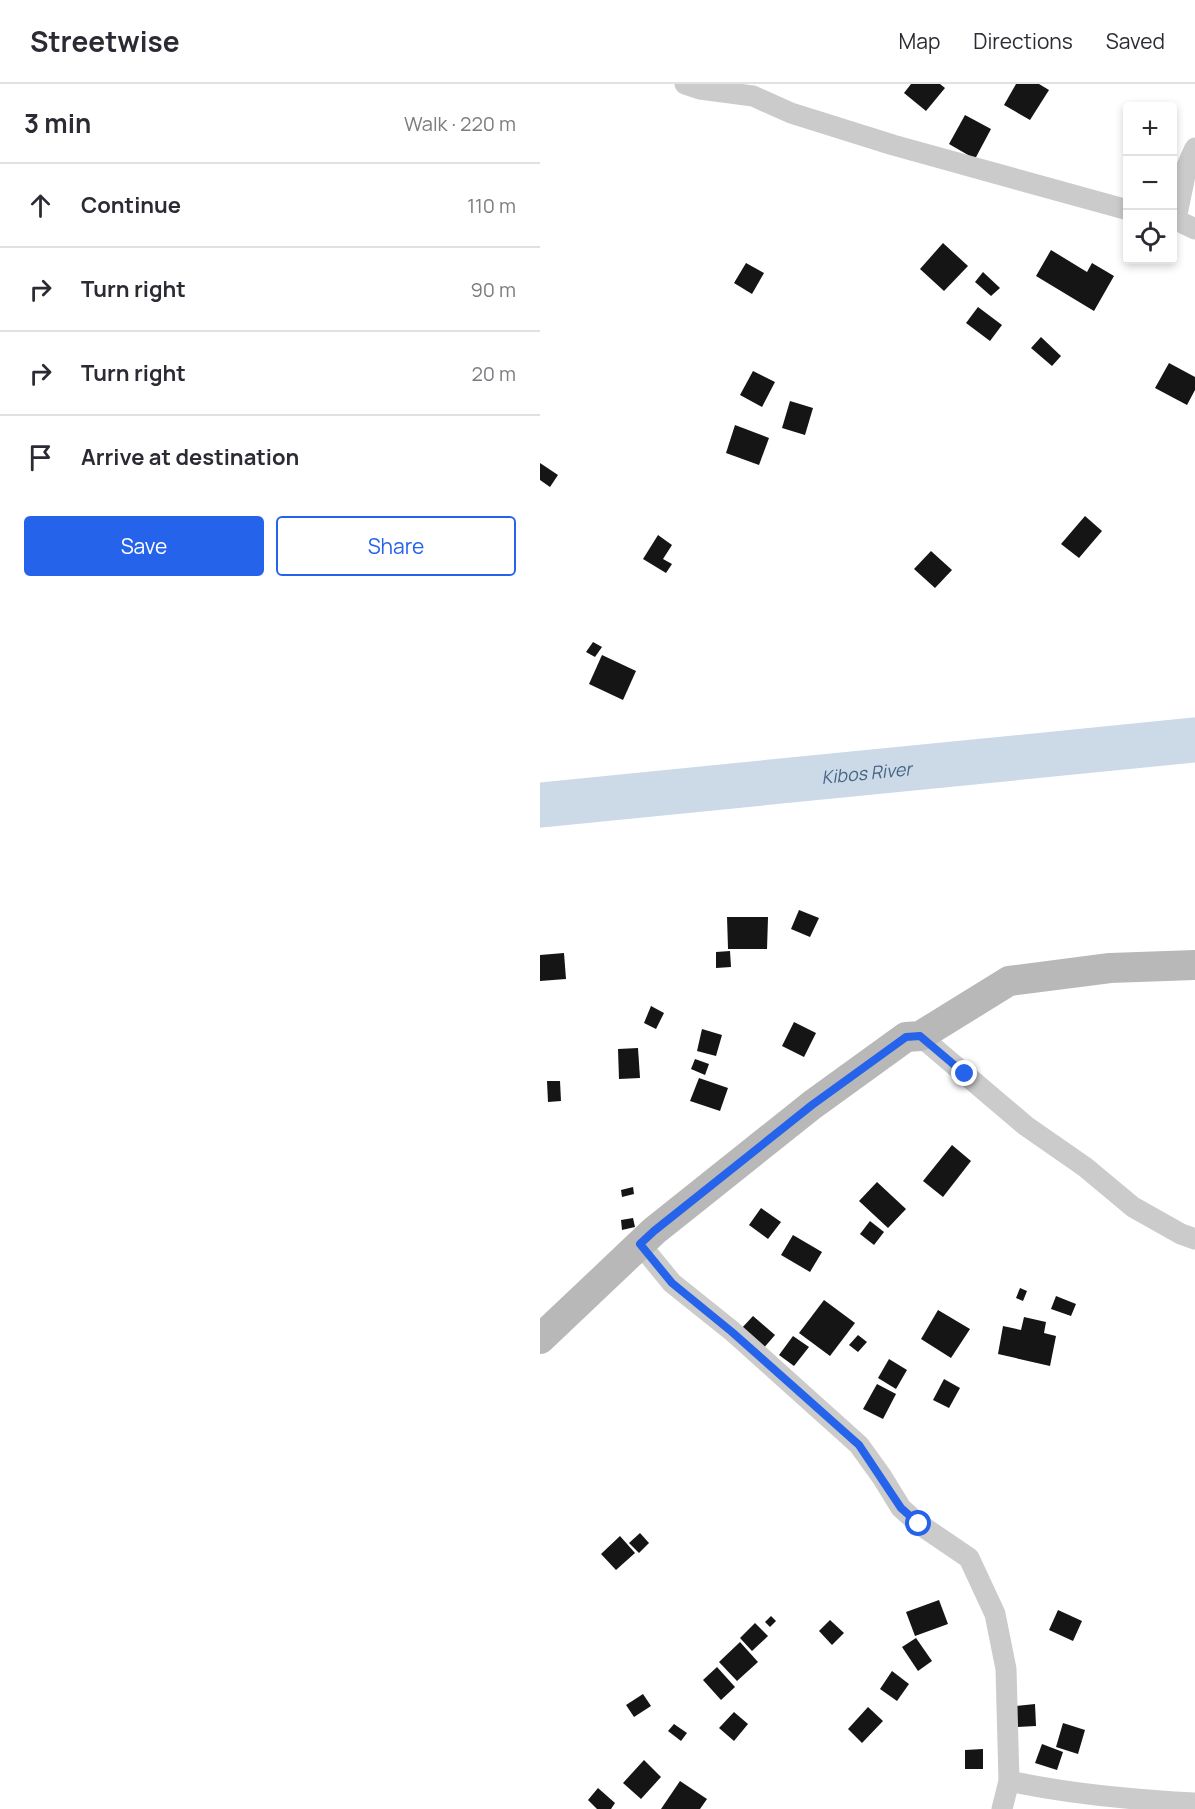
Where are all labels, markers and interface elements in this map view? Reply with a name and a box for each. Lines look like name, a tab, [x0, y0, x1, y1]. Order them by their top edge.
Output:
text: Streetwise	[30, 22, 180, 60]
text: Map	[899, 27, 940, 55]
text: Directions	[973, 27, 1073, 55]
text: Saved	[1106, 27, 1165, 55]
map controls	[1123, 102, 1177, 264]
button: +	[1123, 102, 1177, 156]
text: 3 min	[24, 105, 91, 141]
text: Walk · 220 m	[404, 110, 516, 137]
button: −	[1123, 156, 1177, 210]
icon: ahead	[24, 189, 57, 222]
text: Continue	[81, 190, 181, 220]
text: 110 m	[467, 192, 516, 219]
button: locate	[1123, 210, 1177, 264]
icon: right	[24, 273, 57, 306]
text: Turn right	[81, 274, 186, 304]
text: 90 m	[470, 276, 516, 303]
icon: right	[24, 357, 57, 390]
text: Turn right	[81, 358, 186, 388]
text: 20 m	[471, 360, 516, 387]
icon: arrive	[24, 441, 57, 474]
text: Arrive at destination	[81, 442, 299, 472]
button: Save	[24, 516, 264, 576]
button: Share	[276, 516, 516, 576]
water label: Kibos River	[820, 756, 915, 789]
route end	[951, 1060, 977, 1086]
route start	[905, 1510, 931, 1536]

